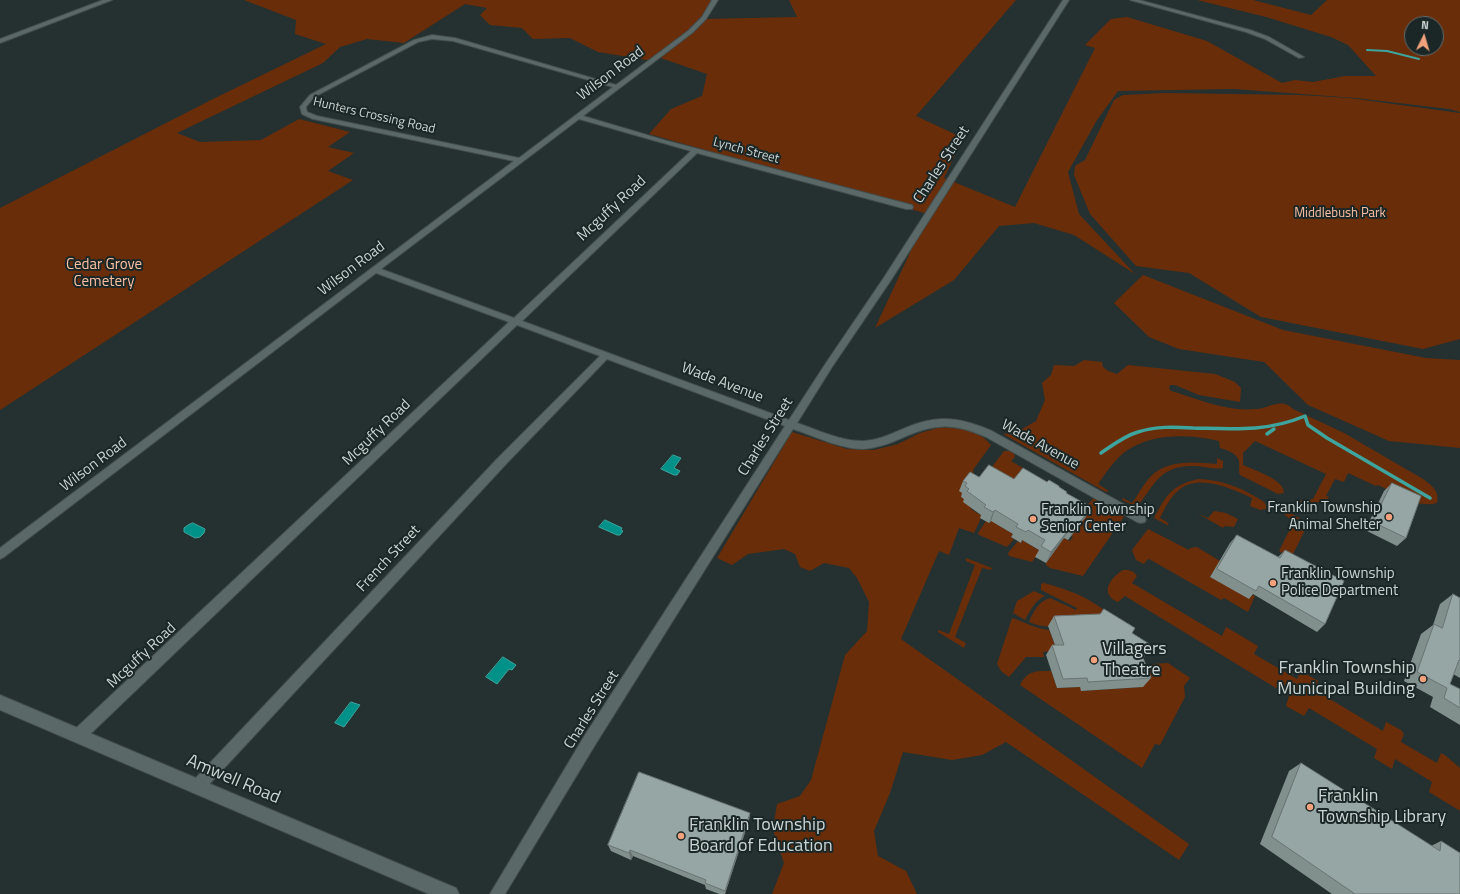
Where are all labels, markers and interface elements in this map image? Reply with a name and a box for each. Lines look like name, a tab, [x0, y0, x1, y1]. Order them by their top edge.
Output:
north arrow	[1404, 16, 1444, 56]
text: N	[1420, 17, 1429, 33]
street label: Wilson Road	[574, 43, 648, 105]
street label: Hunters Crossing Road	[311, 94, 437, 138]
street label: Charles Street	[910, 123, 974, 207]
street label: Lynch Street	[711, 135, 781, 167]
street label: Mcguffy Road	[574, 173, 650, 245]
park label: Middlebush Park	[1294, 206, 1386, 222]
street label: Wilson Road	[315, 238, 389, 300]
park label: Cedar Grove Cemetery	[66, 256, 142, 291]
street label: Wade Avenue	[678, 359, 766, 407]
street label: Charles Street	[735, 395, 797, 479]
street label: Mcguffy Road	[339, 396, 415, 470]
street label: Wade Avenue	[998, 416, 1082, 474]
street label: Wilson Road	[57, 434, 131, 496]
place label: Franklin Township Animal Shelter	[1267, 499, 1381, 534]
place label: Franklin Township Senior Center	[1041, 501, 1155, 536]
marker: Franklin Township Animal Shelter	[1384, 512, 1394, 522]
marker: Franklin Township Senior Center	[1028, 514, 1038, 524]
street label: French Street	[353, 522, 425, 596]
place label: Franklin Township Police Department	[1281, 565, 1398, 600]
marker: Franklin Township Police Department	[1268, 578, 1278, 588]
street label: Mcguffy Road	[104, 620, 180, 692]
place label: Villagers Theatre	[1102, 639, 1167, 682]
marker: Villagers Theatre	[1089, 655, 1099, 665]
place label: Franklin Township Municipal Building	[1277, 658, 1415, 700]
street label: Charles Street	[561, 668, 623, 752]
marker: Franklin Township Municipal Building	[1418, 674, 1428, 684]
street label: Amwell Road	[183, 751, 283, 809]
place label: Franklin Township Library	[1318, 786, 1446, 828]
marker: Franklin Township Library	[1305, 802, 1315, 812]
place label: Franklin Township Board of Education	[689, 815, 833, 858]
marker: Franklin Township Board of Education	[676, 831, 686, 841]

